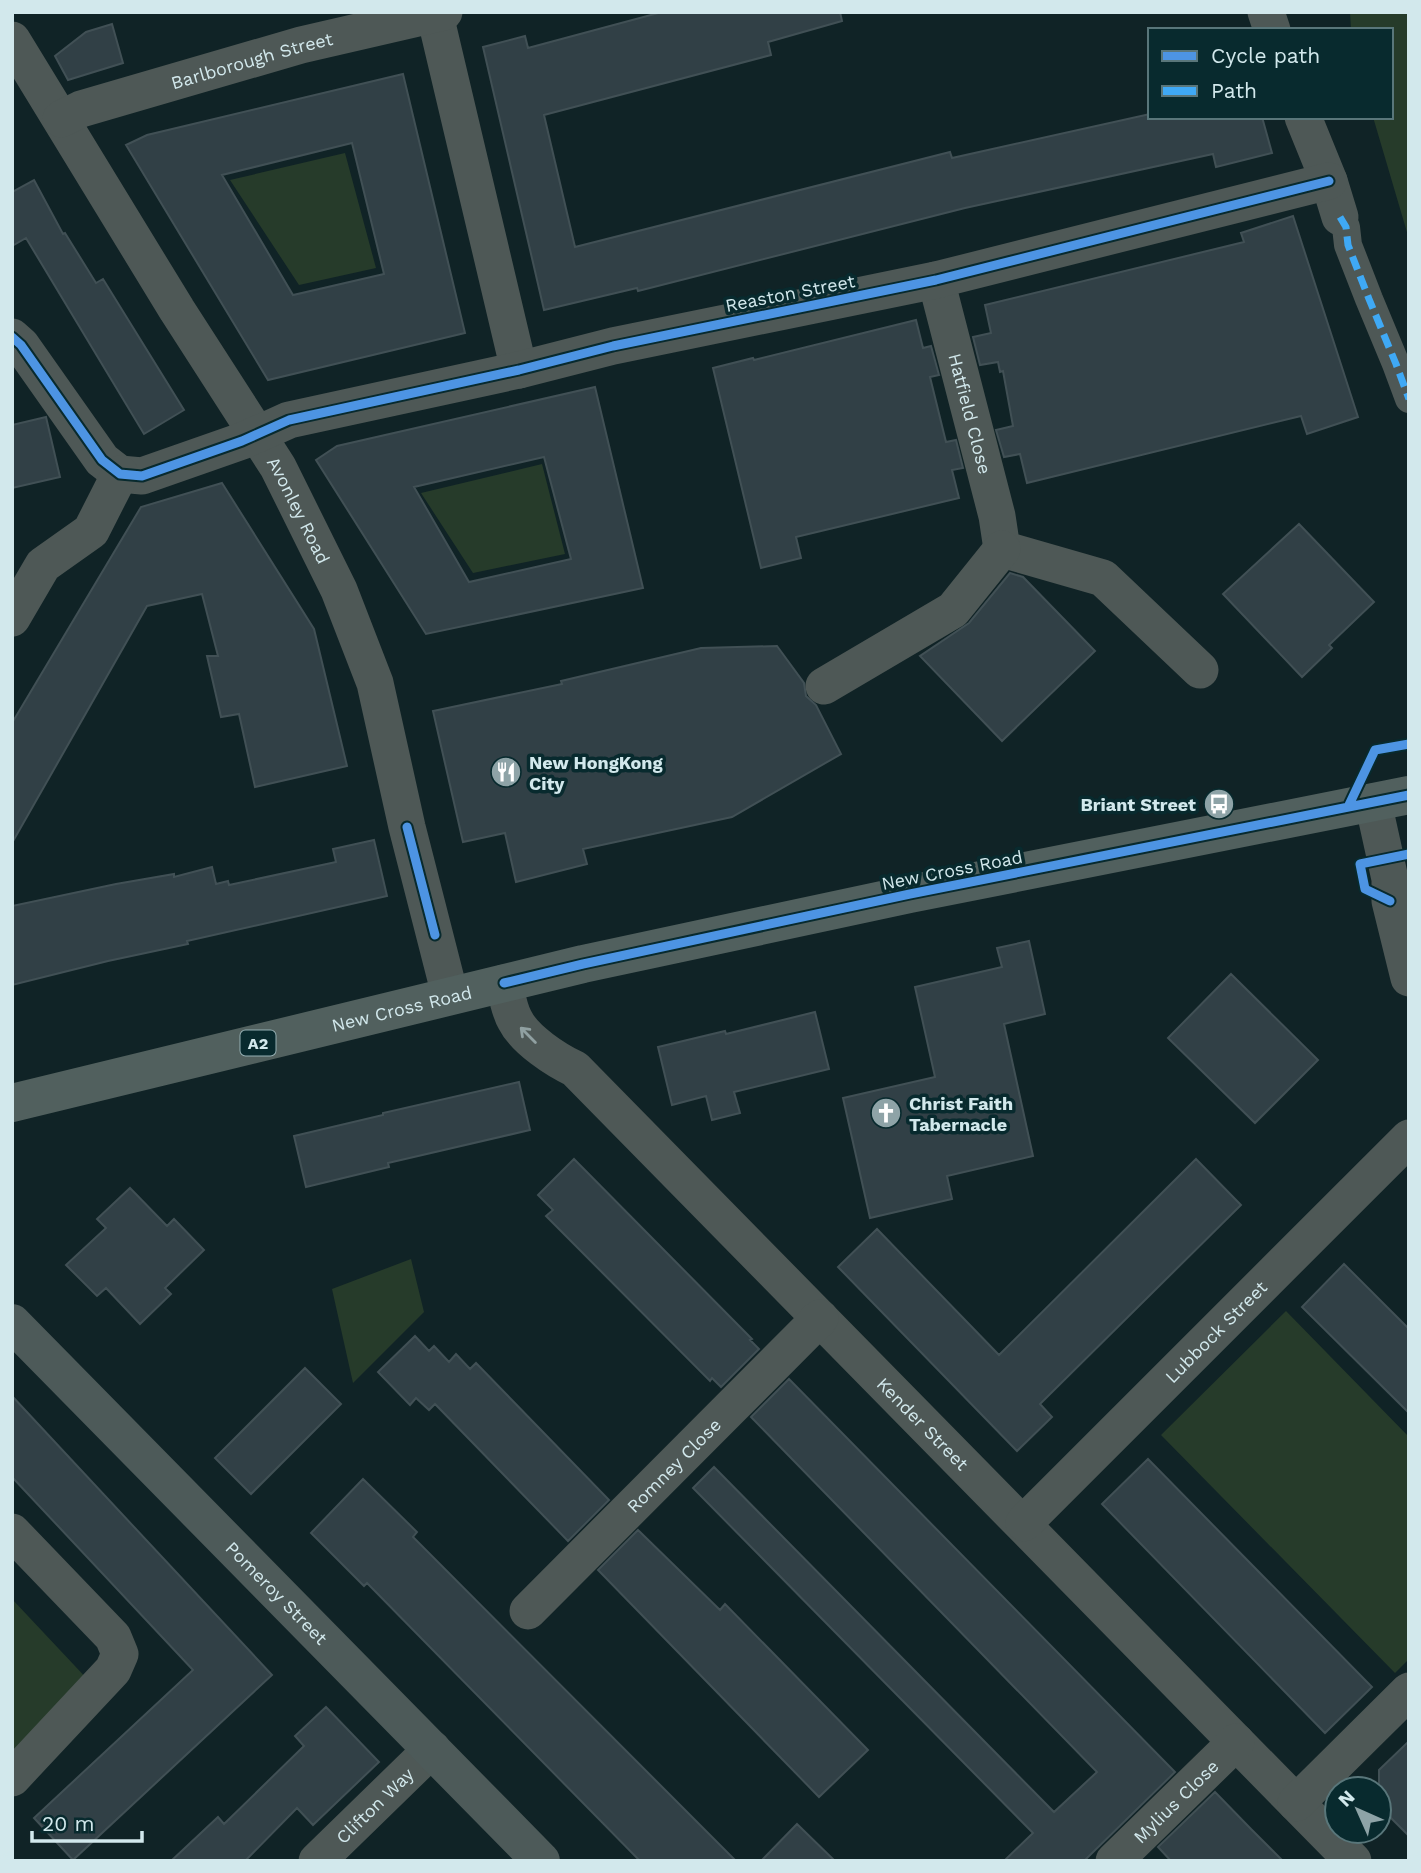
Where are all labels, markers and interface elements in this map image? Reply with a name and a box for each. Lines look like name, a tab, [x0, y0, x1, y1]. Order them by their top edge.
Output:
street label: Barlborough Street	[168, 27, 335, 93]
legend	[1148, 28, 1393, 119]
text: Cycle path	[1211, 43, 1320, 68]
text: Path	[1211, 78, 1257, 103]
street label: Reaston Street	[723, 270, 857, 316]
street label: Hatfield Close	[945, 351, 996, 476]
street label: Avonley Road	[263, 452, 335, 567]
place label: New HongKong City	[529, 752, 663, 794]
restaurant icon: New HongKong City	[489, 755, 523, 789]
bus stop icon: Briant Street	[1202, 787, 1236, 821]
place label: Briant Street	[1080, 794, 1196, 815]
street label: New Cross Road	[880, 846, 1024, 894]
street label: New Cross Road	[329, 981, 474, 1035]
one-way arrow	[520, 1027, 537, 1044]
road number: A2	[240, 1030, 276, 1056]
place label: Christ Faith Tabernacle	[909, 1093, 1013, 1135]
church icon: Christ Faith Tabernacle	[869, 1096, 903, 1130]
street label: Lubbock Street	[1160, 1276, 1271, 1387]
street label: Kender Street	[873, 1373, 974, 1474]
street label: Romney Close	[622, 1414, 725, 1517]
street label: Pomeroy Street	[222, 1537, 332, 1649]
street label: Mylius Close	[1129, 1755, 1222, 1847]
street label: Clifton Way	[331, 1762, 418, 1847]
north arrow	[1323, 1775, 1393, 1845]
text: N	[1333, 1785, 1359, 1811]
scale bar	[32, 1800, 142, 1844]
text: 20 m	[42, 1811, 94, 1836]

